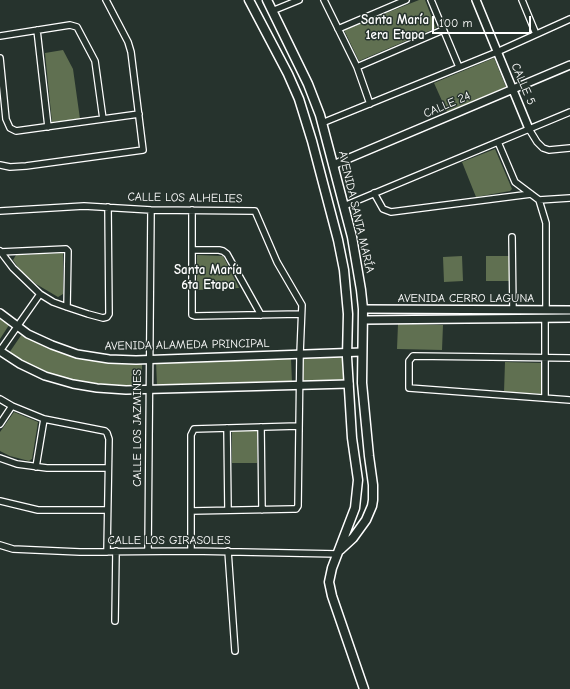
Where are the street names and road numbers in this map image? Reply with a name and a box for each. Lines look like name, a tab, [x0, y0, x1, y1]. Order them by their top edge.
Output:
street label: CALLE 5	[508, 61, 538, 107]
street label: CALLE 24	[421, 89, 473, 121]
street label: AVENIDA SANTA MARÍA	[335, 150, 377, 274]
street label: CALLE LOS ALHELIES	[127, 190, 243, 206]
street label: AVENIDA CERRO LAGUNA	[398, 292, 534, 306]
street label: AVENIDA ALAMEDA PRINCIPAL	[105, 336, 269, 354]
street label: CALLE LOS JAZMINES	[131, 369, 145, 487]
street label: CALLE LOS GIRASOLES	[107, 534, 231, 548]

